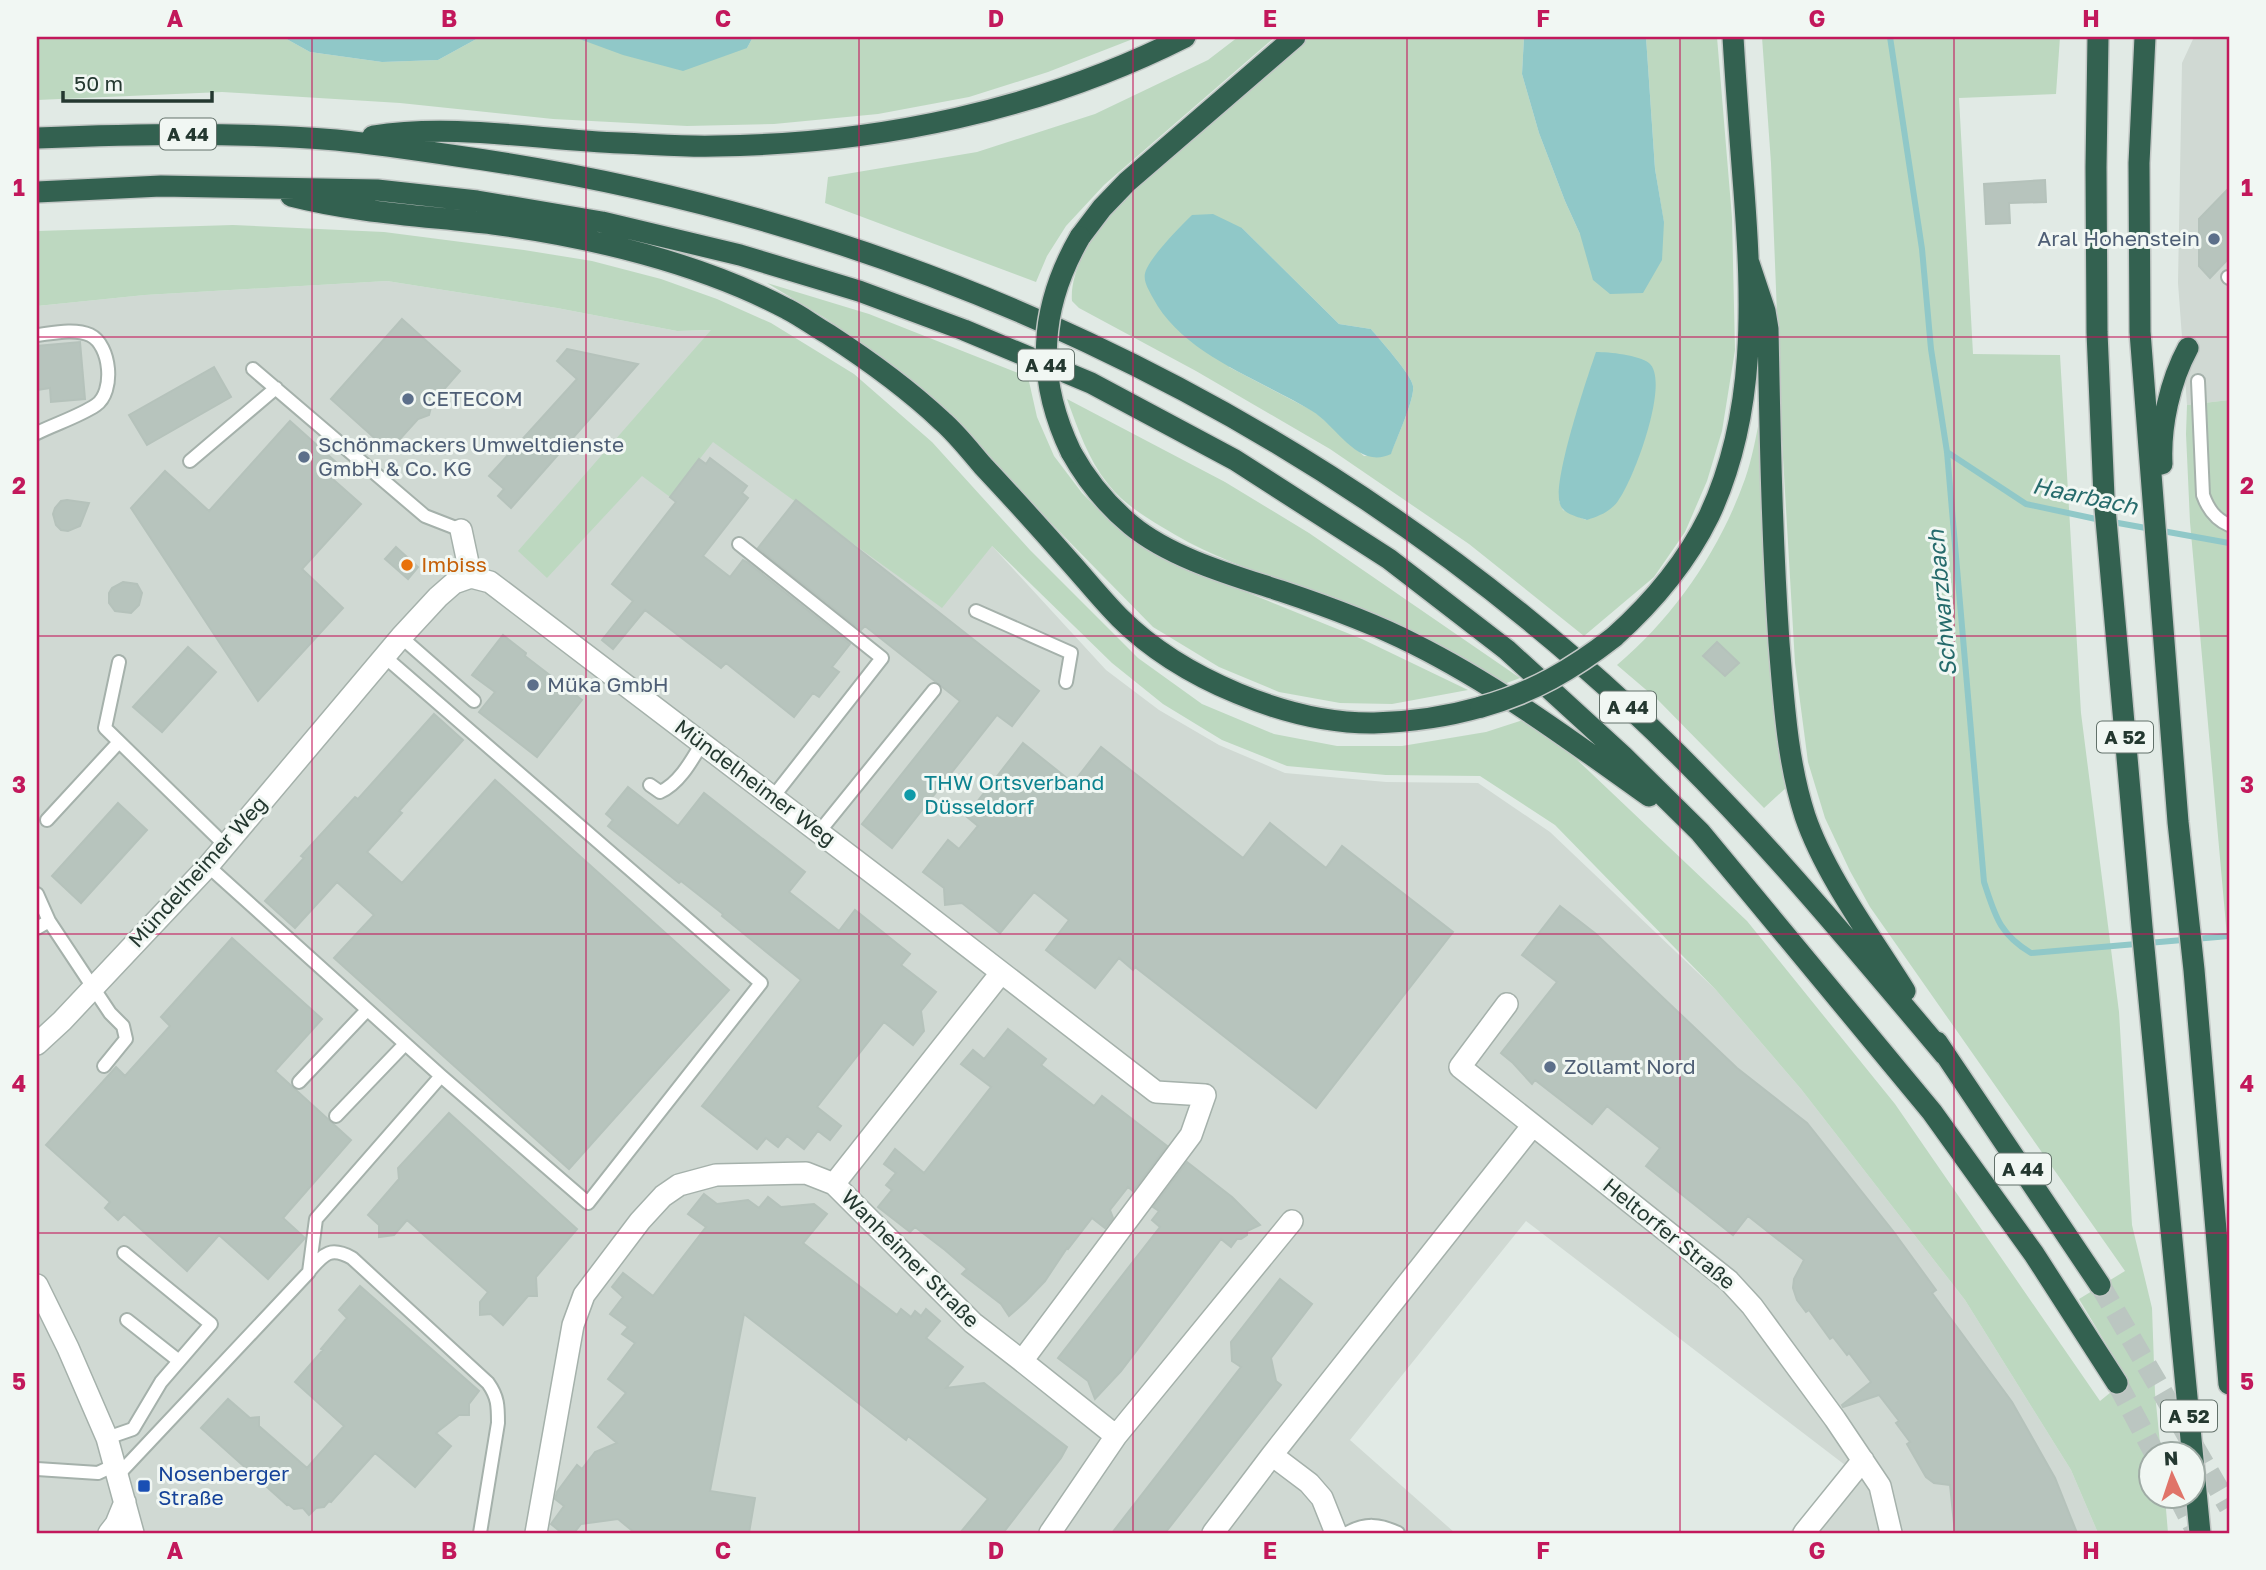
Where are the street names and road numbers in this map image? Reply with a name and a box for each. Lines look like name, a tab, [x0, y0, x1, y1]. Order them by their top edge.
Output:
road number: A 44	[160, 118, 216, 150]
road number: A 44	[1018, 350, 1074, 380]
road number: A 44	[1600, 692, 1656, 722]
street label: Mündelheimer Weg	[670, 713, 841, 851]
road number: A 52	[2097, 722, 2153, 752]
street label: Mündelheimer Weg	[122, 790, 272, 952]
road number: A 44	[1995, 1154, 2051, 1184]
street label: Heltorfer Straße	[1598, 1172, 1741, 1295]
street label: Wanheimer Straße	[836, 1184, 985, 1333]
road number: A 52	[2161, 1400, 2217, 1432]

